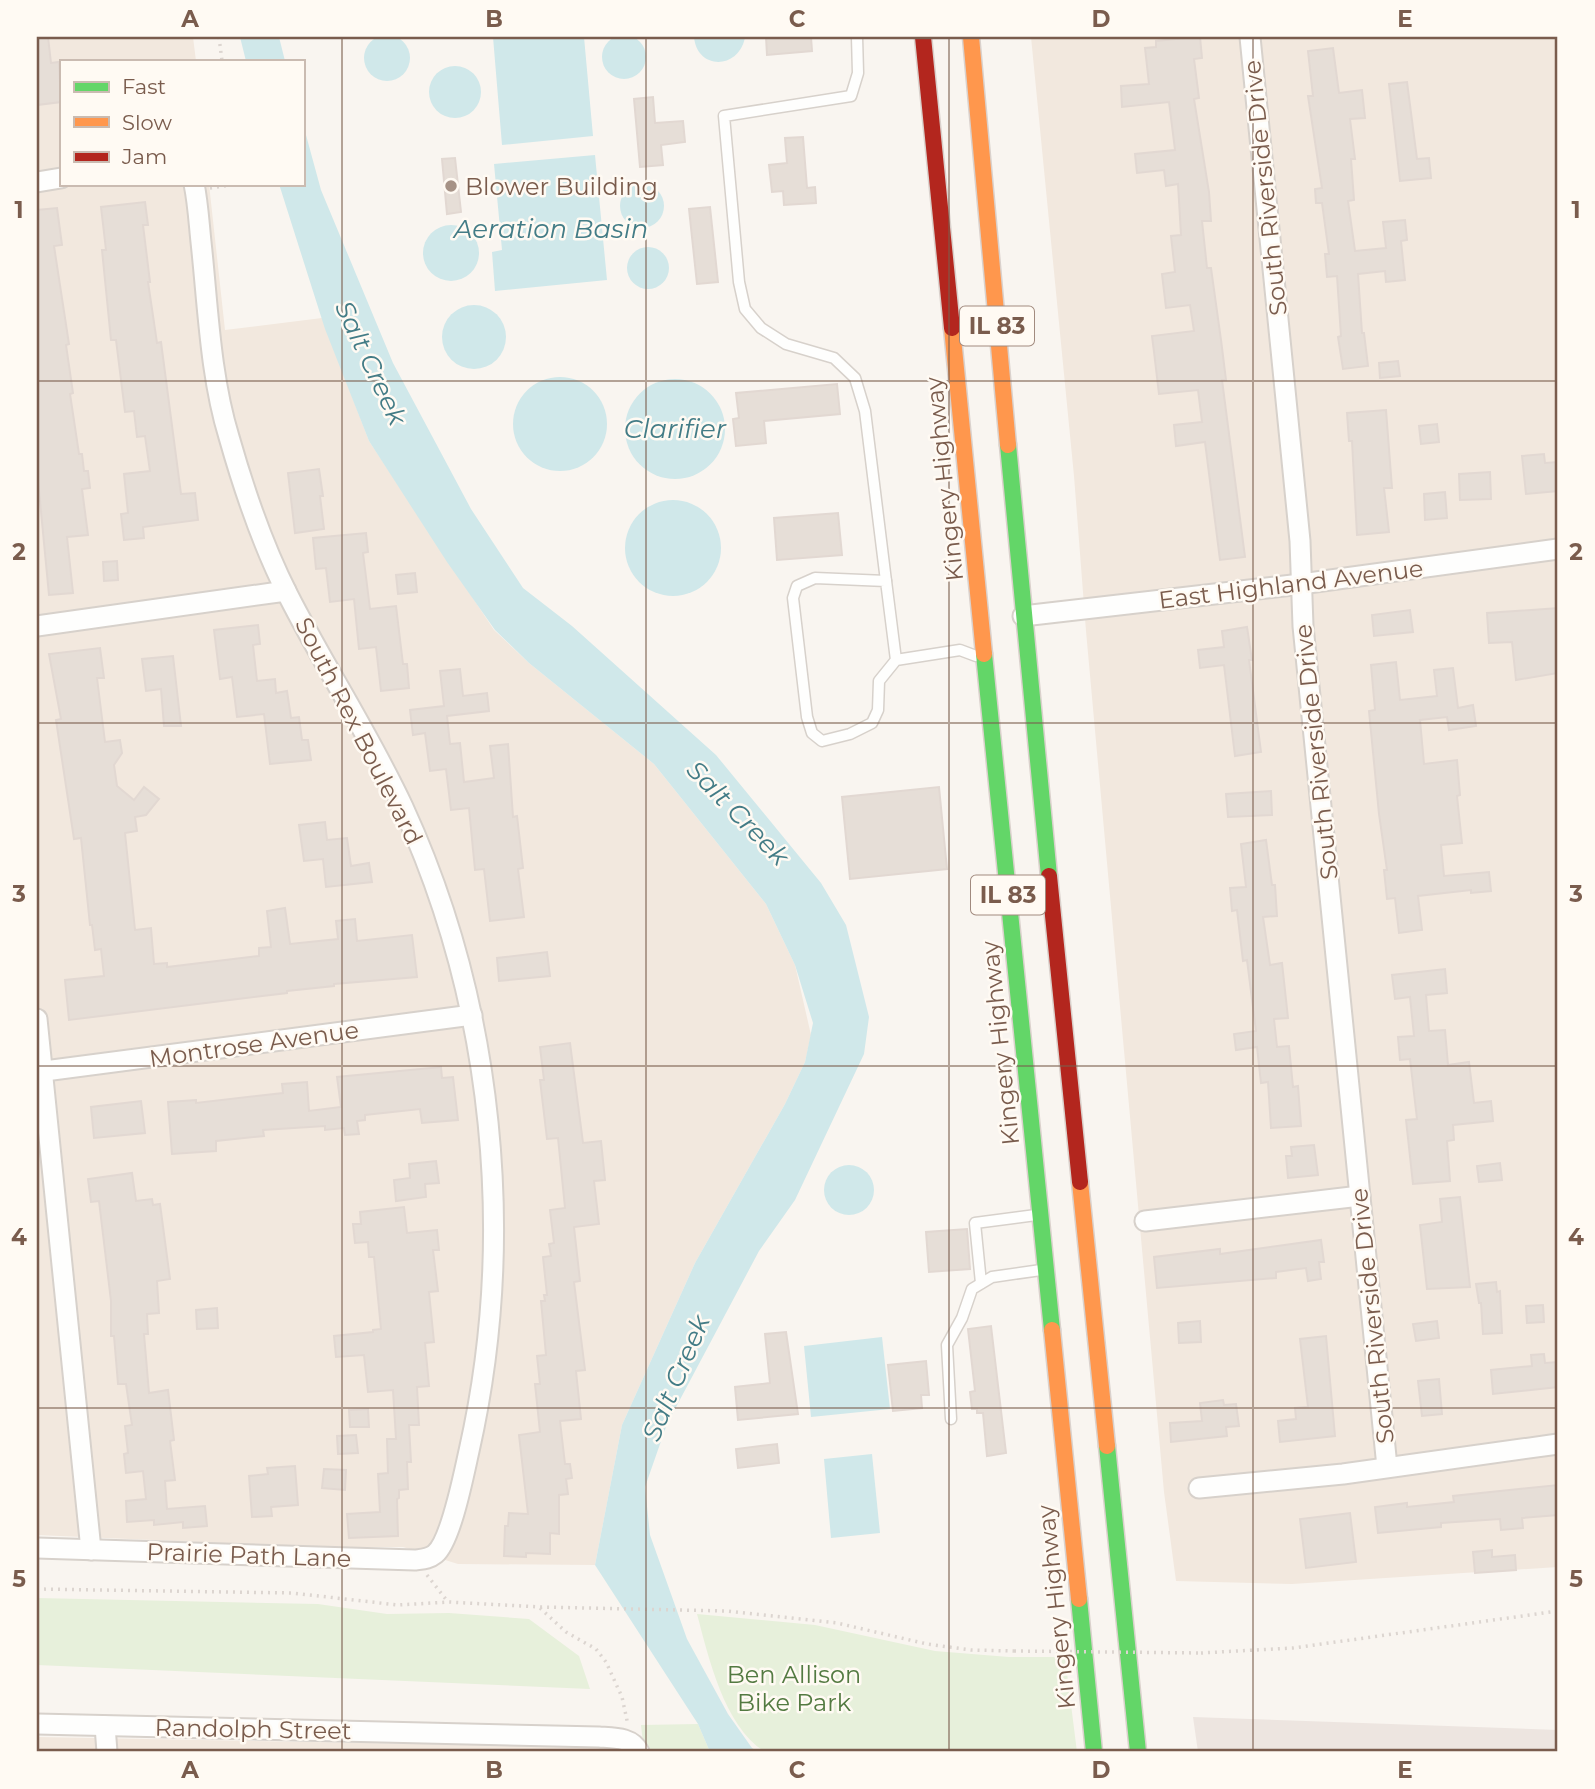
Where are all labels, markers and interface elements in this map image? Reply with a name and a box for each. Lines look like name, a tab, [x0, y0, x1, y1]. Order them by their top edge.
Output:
text: A	[180, 5, 199, 33]
text: B	[485, 5, 503, 33]
text: C	[789, 5, 806, 33]
text: D	[1092, 5, 1111, 33]
text: E	[1397, 5, 1413, 33]
street label: South Riverside Drive	[1237, 59, 1293, 317]
legend	[60, 60, 304, 186]
text: Fast	[122, 74, 166, 99]
text: Slow	[122, 110, 172, 135]
text: Jam	[121, 144, 167, 169]
place label: Blower Building	[465, 172, 658, 201]
marker: Blower Building	[443, 178, 459, 194]
text: 1	[14, 196, 24, 224]
text: 1	[1571, 196, 1581, 224]
water label: Aeration Basin	[452, 213, 648, 245]
water label: Salt Creek	[328, 296, 414, 432]
road number: IL 83	[960, 306, 1034, 346]
street label: Kingery Highway	[919, 375, 969, 583]
water label: Clarifier	[624, 413, 727, 445]
text: 2	[12, 538, 26, 566]
text: 2	[1569, 538, 1583, 566]
street label: East Highland Avenue	[1157, 553, 1425, 615]
street label: South Rex Boulevard	[289, 613, 429, 849]
street label: South Riverside Drive	[1288, 623, 1344, 881]
water label: Salt Creek	[680, 754, 797, 873]
road number: IL 83	[971, 876, 1045, 914]
text: 3	[11, 880, 26, 908]
text: 3	[1568, 880, 1583, 908]
street label: Kingery Highway	[975, 939, 1025, 1147]
street label: Montrose Avenue	[147, 1015, 361, 1073]
street label: South Riverside Drive	[1344, 1187, 1400, 1445]
text: 4	[11, 1223, 27, 1251]
text: 4	[1568, 1223, 1584, 1251]
water label: Salt Creek	[635, 1309, 717, 1446]
street label: Kingery Highway	[1031, 1503, 1081, 1711]
street label: Prairie Path Lane	[146, 1537, 352, 1573]
text: 5	[12, 1565, 26, 1593]
text: 5	[1569, 1565, 1583, 1593]
park label: Ben Allison Bike Park	[727, 1660, 861, 1717]
street label: Randolph Street	[154, 1713, 352, 1745]
text: A	[180, 1756, 199, 1784]
text: B	[485, 1756, 503, 1784]
text: C	[789, 1756, 806, 1784]
text: D	[1092, 1756, 1111, 1784]
text: E	[1397, 1756, 1413, 1784]

